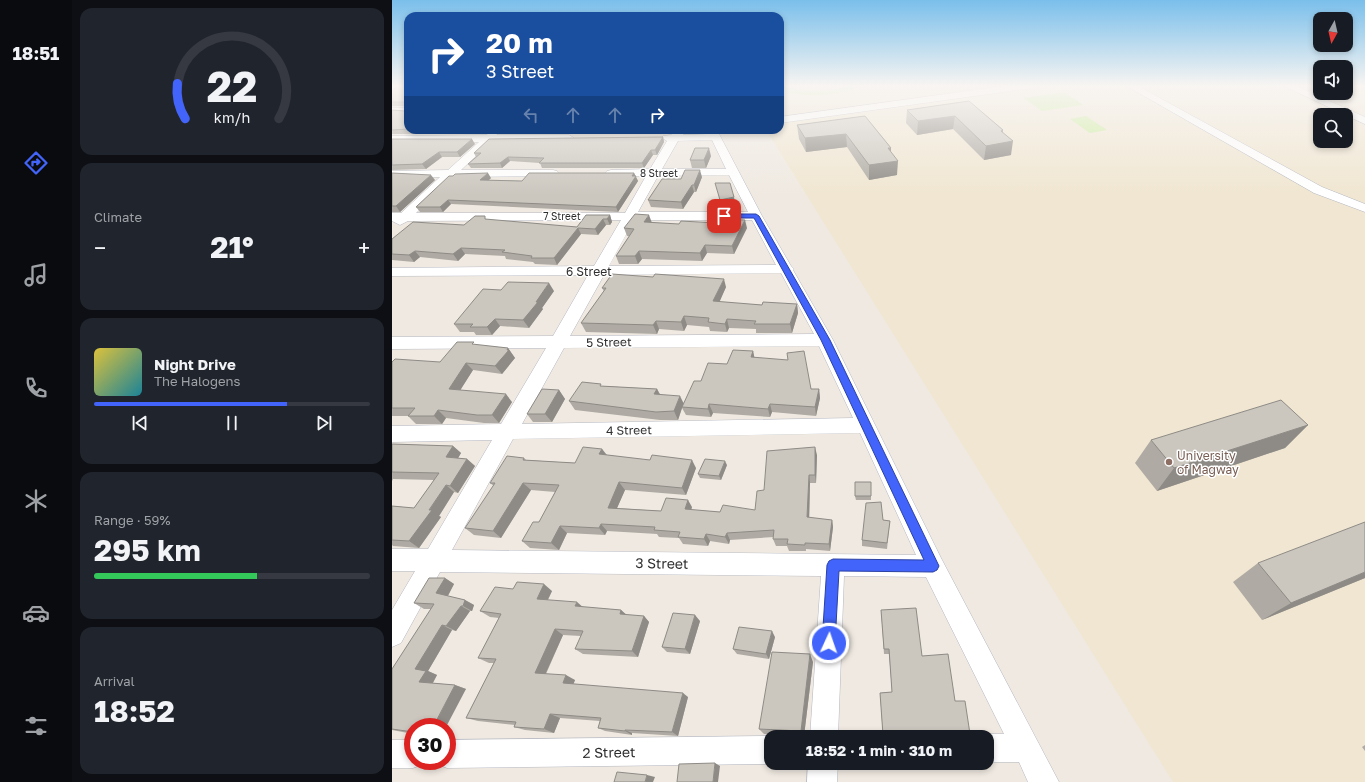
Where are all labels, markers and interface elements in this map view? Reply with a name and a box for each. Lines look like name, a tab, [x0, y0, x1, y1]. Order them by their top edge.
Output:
north arrow	[1313, 12, 1353, 52]
map controls	[1313, 12, 1353, 148]
text: 20 m	[486, 26, 553, 59]
icon: right	[420, 28, 472, 80]
text: 18:51	[13, 42, 59, 64]
text: 3 Street	[486, 60, 554, 82]
button: sound	[1313, 60, 1353, 100]
text: 22	[207, 61, 257, 111]
icon: left	[520, 104, 542, 126]
icon: ahead	[562, 104, 584, 126]
icon: ahead	[604, 104, 626, 126]
icon: right	[646, 104, 668, 126]
button: search	[1313, 108, 1353, 148]
text: km/h	[214, 109, 250, 126]
icon: directions	[22, 149, 50, 177]
street label: 8 Street	[640, 167, 678, 179]
pin	[707, 199, 741, 233]
icon: arrive	[713, 205, 735, 227]
text: Climate	[94, 209, 142, 225]
street label: 7 Street	[543, 210, 581, 222]
text: 21°	[210, 229, 254, 265]
text: −	[94, 234, 106, 261]
text: +	[358, 234, 370, 261]
icon: music	[22, 261, 50, 289]
street label: 6 Street	[566, 264, 612, 279]
street label: 5 Street	[586, 334, 632, 350]
text: Night Drive	[154, 355, 236, 373]
text: The Halogens	[154, 373, 240, 389]
icon: phone	[22, 374, 50, 402]
icon: previous	[129, 412, 151, 434]
icon: pause	[221, 412, 243, 434]
icon: next	[313, 412, 335, 434]
street label: 4 Street	[606, 422, 652, 438]
place label: University of Magway	[1177, 448, 1239, 477]
marker: University of Magway	[1164, 457, 1174, 467]
icon: climate	[22, 487, 50, 515]
text: Range · 59%	[94, 512, 170, 528]
text: 295 km	[94, 532, 201, 568]
street label: 3 Street	[635, 554, 689, 572]
icon: car	[22, 599, 50, 627]
position arrow	[808, 622, 850, 664]
text: Arrival	[94, 673, 135, 689]
text: 18:52	[94, 693, 175, 729]
icon: filters	[22, 712, 50, 740]
speed limit sign: 30	[404, 718, 456, 770]
text: 18:52 · 1 min · 310 m	[806, 741, 952, 759]
street label: 2 Street	[582, 743, 636, 761]

